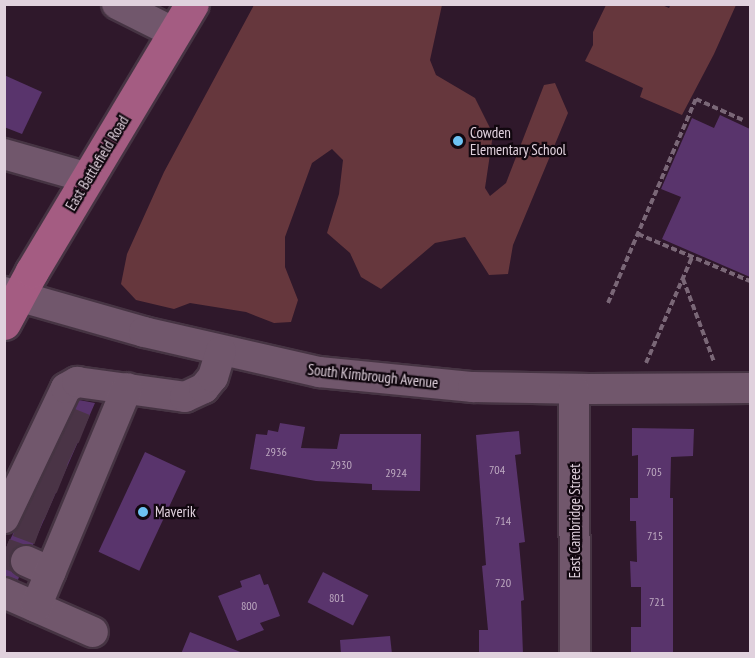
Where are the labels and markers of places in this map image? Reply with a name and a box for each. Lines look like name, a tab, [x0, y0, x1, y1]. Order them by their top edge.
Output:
place label: Cowden Elementary School	[470, 123, 567, 158]
marker: Cowden Elementary School	[451, 134, 465, 148]
place label: Maverik	[155, 503, 196, 521]
marker: Maverik	[136, 505, 150, 519]

